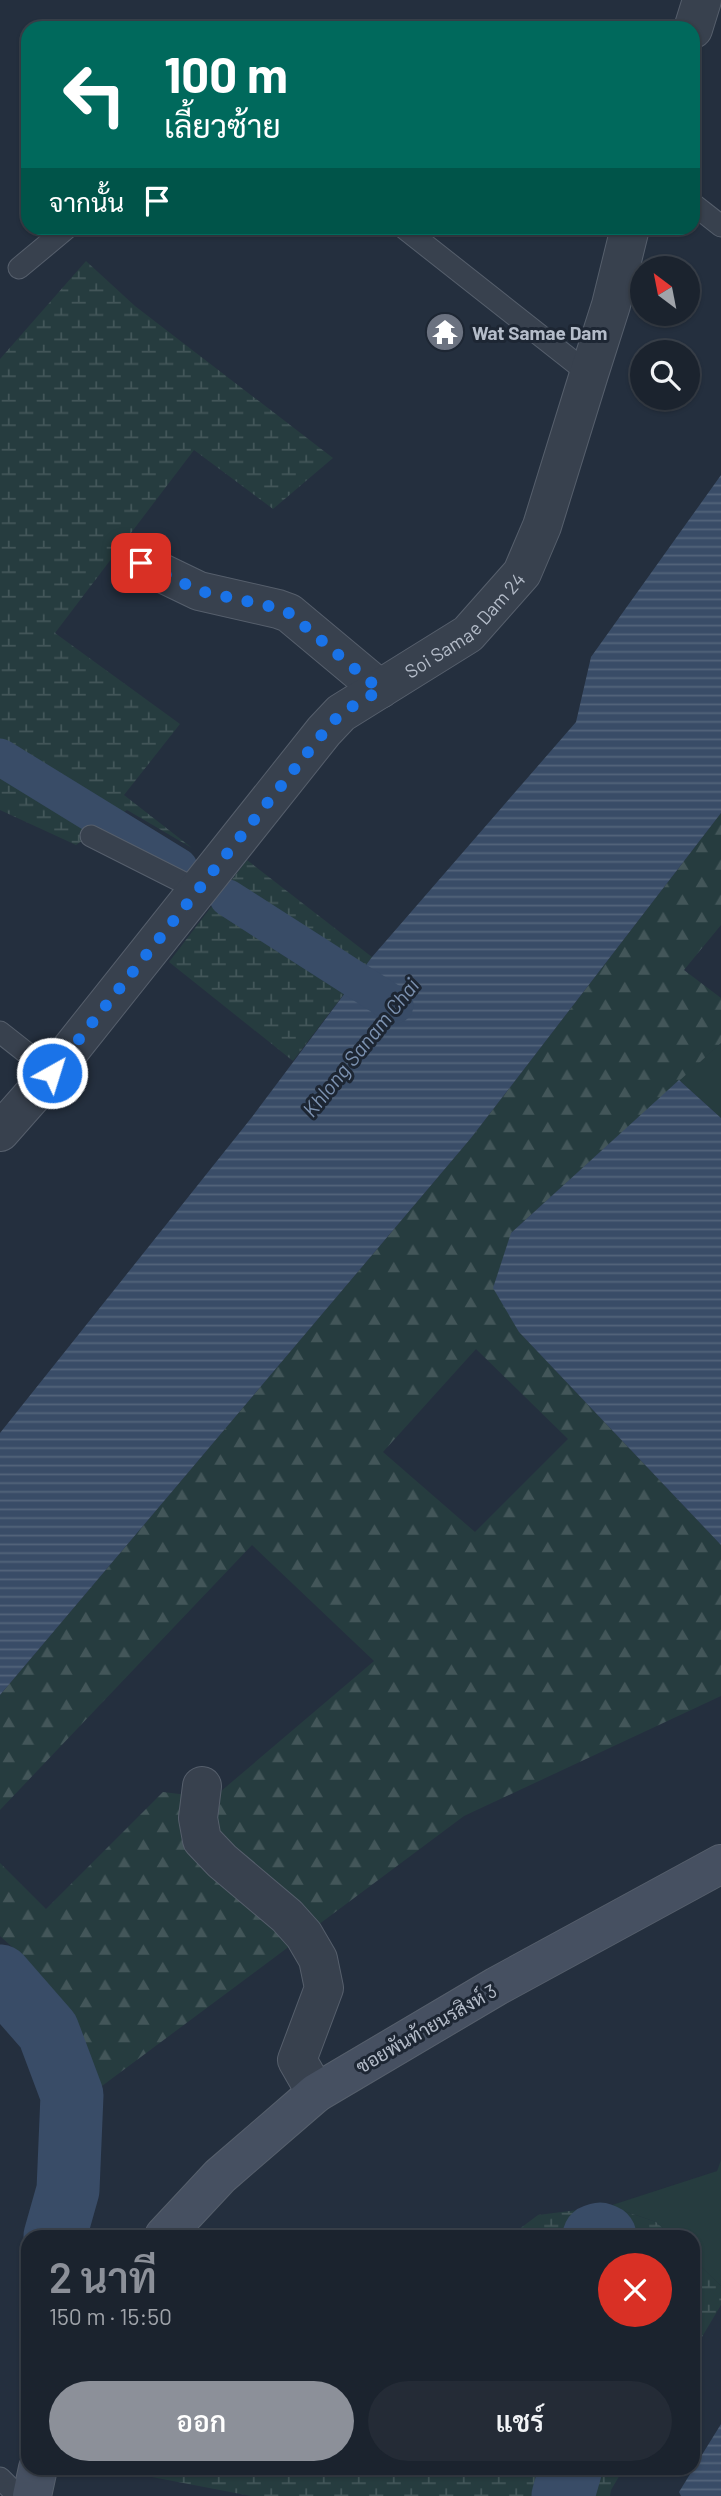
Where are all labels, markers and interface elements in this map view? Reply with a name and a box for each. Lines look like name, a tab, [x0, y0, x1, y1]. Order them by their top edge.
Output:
text: 100 m	[164, 44, 288, 103]
icon: left	[49, 49, 140, 140]
text: เลี้ยวซ้าย	[164, 106, 281, 144]
icon: arrive	[138, 182, 176, 220]
text: จากนั้น	[49, 186, 124, 217]
north arrow	[630, 256, 700, 326]
map controls	[630, 256, 700, 410]
temple icon: Wat Samae Dam	[424, 311, 466, 353]
place label: Wat Samae Dam	[472, 321, 607, 344]
button: search	[630, 340, 700, 410]
pin	[111, 533, 171, 593]
icon: arrive	[122, 544, 160, 582]
street label: Soi Samae Dam 24	[400, 567, 529, 682]
water label: Khlong Sanam Chai	[297, 972, 424, 1121]
position arrow	[15, 1036, 89, 1110]
street label: ซอยพันท้ายนรสิงห์ 3	[352, 1978, 500, 2078]
text: 2 นาที	[49, 2251, 157, 2301]
button: close	[598, 2253, 672, 2327]
text: 150 m · 15:50	[49, 2302, 172, 2330]
button: ออก	[49, 2381, 354, 2461]
button: แชร์	[368, 2381, 672, 2461]

